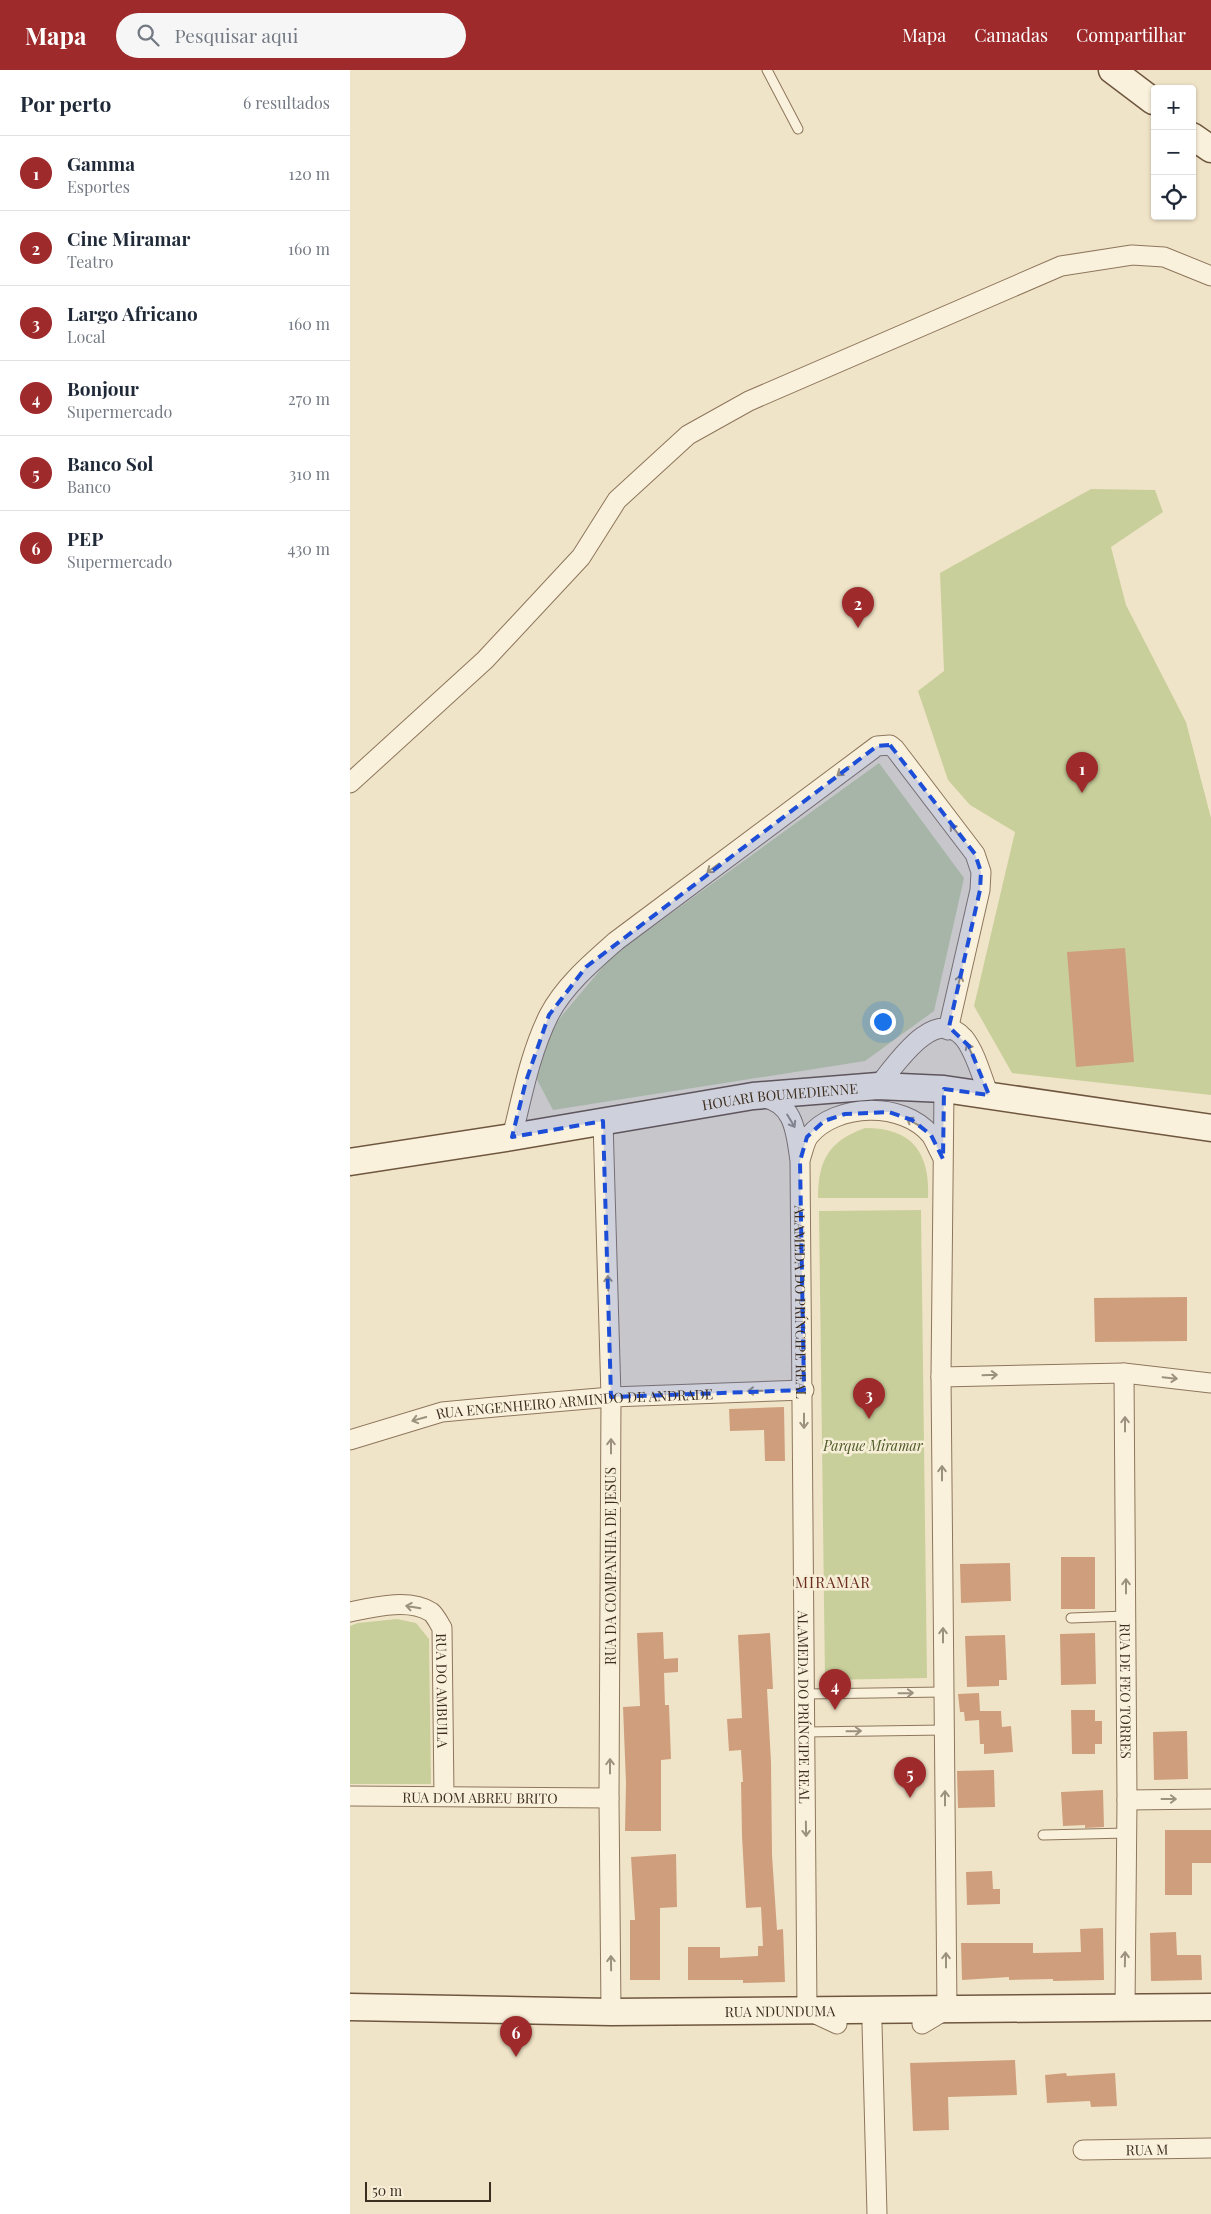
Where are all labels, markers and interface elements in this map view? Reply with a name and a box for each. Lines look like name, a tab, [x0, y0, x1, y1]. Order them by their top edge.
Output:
search box	[116, 13, 466, 58]
text: Mapa	[25, 19, 86, 51]
icon: search	[134, 21, 162, 49]
text: Pesquisar aqui	[174, 22, 298, 48]
text: Mapa	[902, 23, 946, 47]
text: Camadas	[974, 23, 1048, 47]
text: Compartilhar	[1076, 23, 1186, 47]
map controls	[1151, 85, 1196, 220]
button: +	[1151, 85, 1196, 130]
text: Por perto	[20, 89, 111, 117]
text: 6 resultados	[243, 92, 330, 113]
button: −	[1151, 130, 1196, 175]
text: Gamma	[67, 150, 135, 176]
text: 1	[33, 163, 39, 184]
text: 120 m	[289, 163, 330, 184]
button: locate	[1151, 175, 1196, 220]
text: Esportes	[67, 176, 130, 197]
text: Cine Miramar	[67, 225, 190, 251]
text: 2	[32, 238, 40, 259]
text: 160 m	[288, 238, 330, 259]
text: Teatro	[67, 251, 114, 272]
text: Largo Africano	[67, 300, 198, 326]
text: 3	[32, 313, 40, 334]
text: 160 m	[288, 313, 330, 334]
text: Local	[67, 326, 106, 347]
text: Bonjour	[67, 375, 139, 401]
text: 4	[32, 388, 40, 409]
text: 270 m	[288, 388, 330, 409]
text: Supermercado	[67, 401, 172, 422]
text: Banco Sol	[67, 450, 153, 476]
text: 5	[32, 463, 40, 484]
text: 310 m	[289, 463, 330, 484]
text: Banco	[67, 476, 111, 497]
text: PEP	[67, 525, 103, 551]
text: 6	[32, 538, 40, 559]
text: 430 m	[287, 538, 330, 559]
text: Supermercado	[67, 551, 172, 572]
pin: 2	[842, 587, 874, 628]
pin: 1	[1066, 752, 1098, 793]
one-way arrow	[837, 766, 851, 776]
one-way arrow	[950, 824, 961, 837]
one-way arrow	[707, 863, 720, 874]
one-way arrow	[955, 975, 964, 991]
your location	[870, 1009, 896, 1035]
one-way arrow	[965, 1043, 975, 1058]
street label: HOUARI BOUMEDIENNE	[700, 1078, 858, 1114]
one-way arrow	[787, 1113, 797, 1127]
one-way arrow	[907, 1117, 921, 1127]
street label: ALAMEDA DO PRÍNCIPE REAL	[791, 1205, 811, 1399]
one-way arrow	[603, 1275, 612, 1291]
one-way arrow	[982, 1371, 998, 1380]
one-way arrow	[1161, 1373, 1177, 1383]
pin: 3	[853, 1378, 885, 1419]
street label: RUA ENGENHEIRO ARMINDO DE ANDRADE	[433, 1384, 713, 1423]
one-way arrow	[747, 1387, 763, 1396]
one-way arrow	[799, 1413, 809, 1429]
one-way arrow	[411, 1414, 427, 1424]
one-way arrow	[1120, 1416, 1130, 1432]
park label: Parque Miramar	[822, 1436, 924, 1455]
one-way arrow	[606, 1438, 616, 1454]
one-way arrow	[937, 1465, 947, 1481]
street label: RUA DA COMPANHIA DE JESUS	[601, 1467, 620, 1665]
district label: MIRAMAR	[795, 1572, 871, 1592]
one-way arrow	[1121, 1578, 1131, 1594]
one-way arrow	[406, 1602, 422, 1611]
street label: ALAMEDA DO PRÍNCIPE REAL	[794, 1609, 815, 1804]
street label: RUA DE FEO TORRES	[1116, 1623, 1136, 1759]
one-way arrow	[938, 1627, 948, 1644]
street label: RUA DO AMBUILA	[433, 1633, 453, 1748]
pin: 4	[819, 1669, 851, 1710]
one-way arrow	[898, 1688, 914, 1697]
one-way arrow	[846, 1726, 862, 1736]
pin: 5	[894, 1757, 926, 1798]
one-way arrow	[605, 1758, 614, 1774]
street label: RUA DOM ABREU BRITO	[402, 1787, 558, 1807]
one-way arrow	[940, 1790, 950, 1806]
one-way arrow	[1160, 1794, 1177, 1804]
one-way arrow	[801, 1820, 811, 1837]
one-way arrow	[1120, 1951, 1130, 1967]
one-way arrow	[941, 1952, 951, 1968]
one-way arrow	[606, 1955, 616, 1972]
street label: RUA NDUNDUMA	[725, 2001, 835, 2021]
pin: 6	[500, 2016, 532, 2057]
street label: RUA M	[1126, 2139, 1168, 2159]
scale bar	[365, 2179, 491, 2202]
text: 50 m	[372, 2181, 402, 2200]

